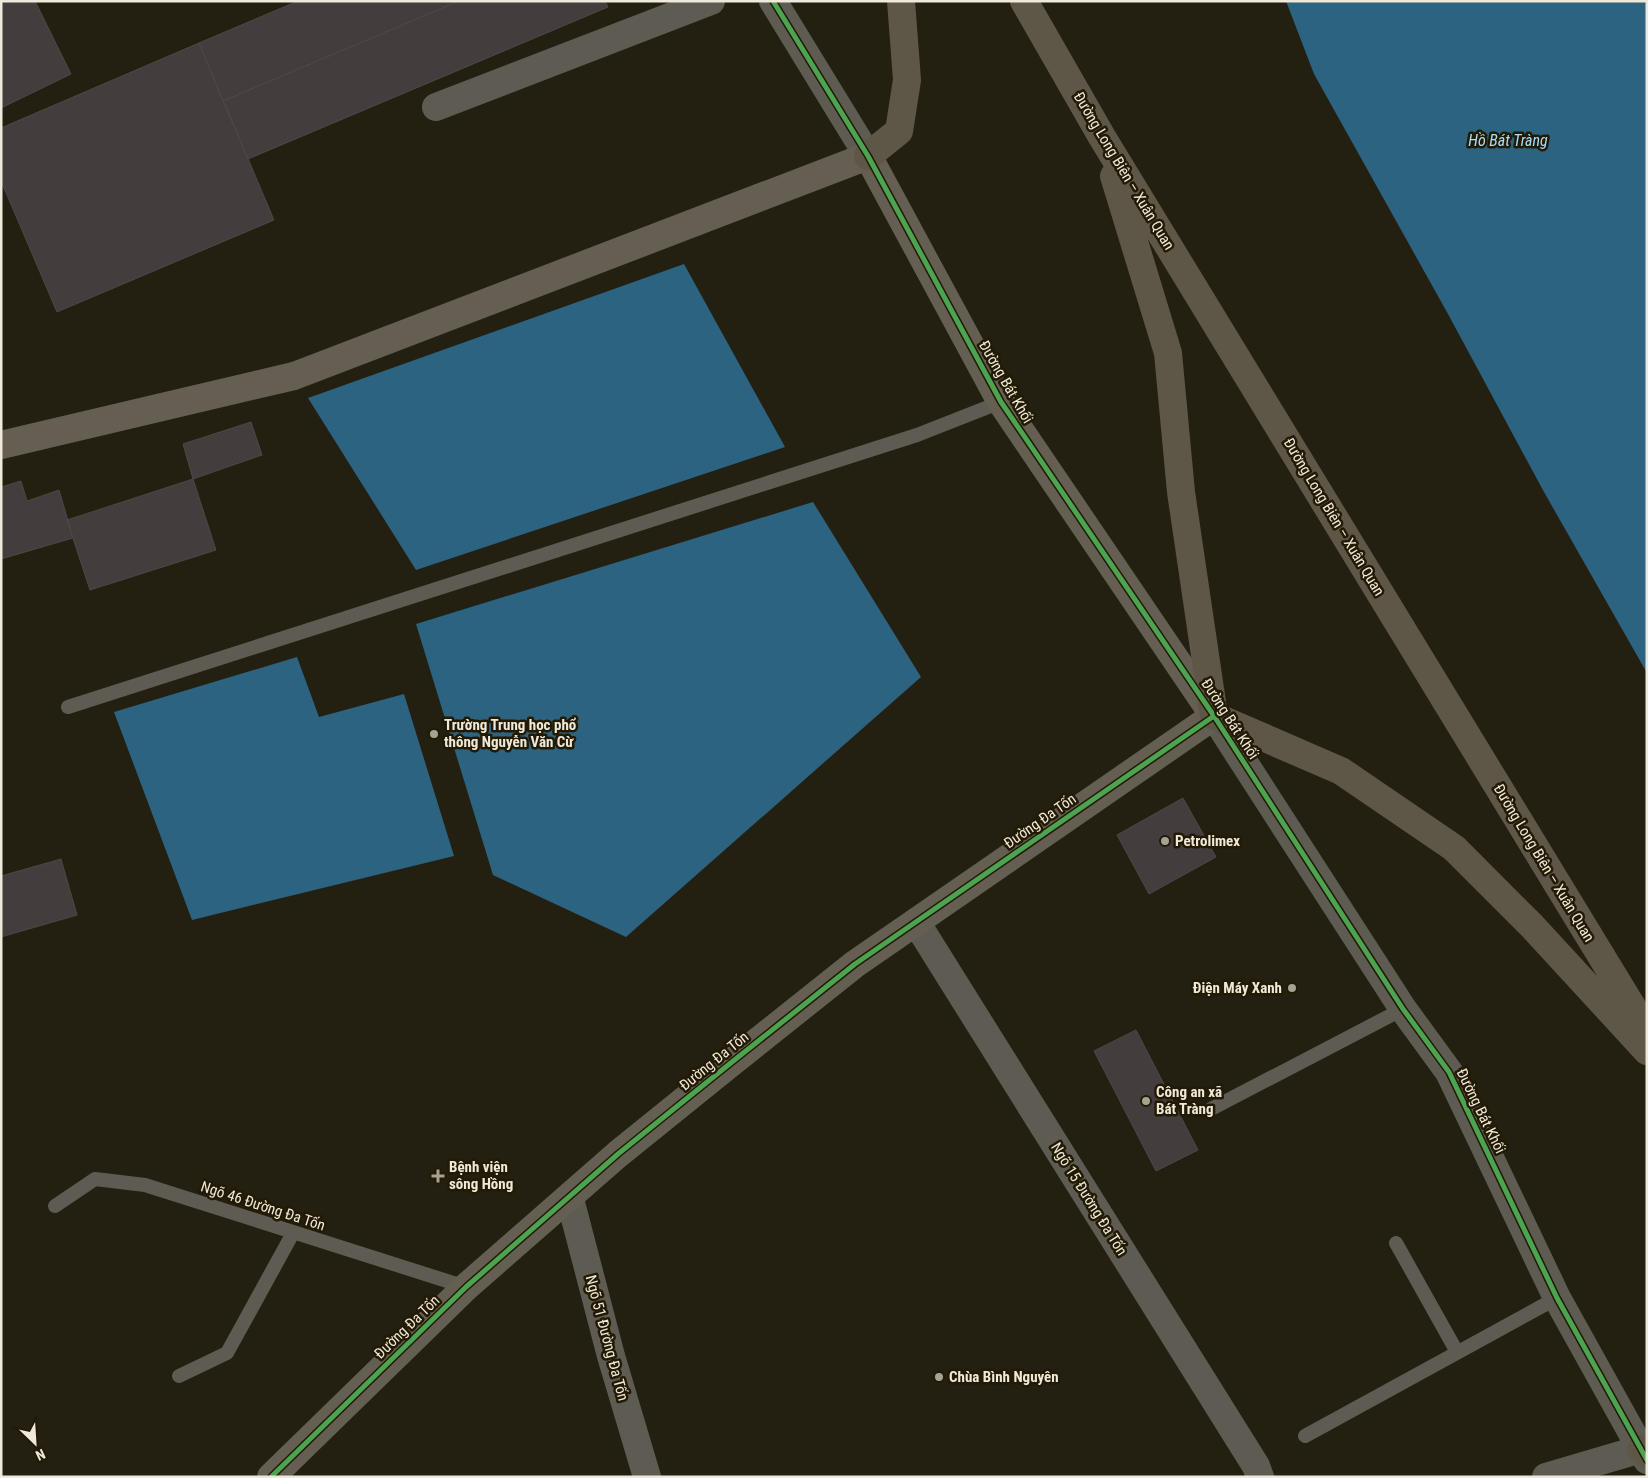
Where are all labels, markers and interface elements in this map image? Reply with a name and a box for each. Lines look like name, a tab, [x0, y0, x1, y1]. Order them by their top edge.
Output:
street label: Đường Long Biên – Xuân Quan	[1070, 89, 1178, 253]
water label: Hồ Bát Tràng	[1468, 131, 1548, 150]
street label: Đường Bát Khối	[975, 338, 1037, 426]
street label: Đường Long Biên – Xuân Quan	[1280, 435, 1388, 599]
street label: Đường Bát Khối	[1197, 675, 1263, 763]
place label: Trường Trung học phổ thông Nguyễn Văn Cừ	[444, 716, 577, 751]
marker: Trường Trung học phổ thông Nguyễn Văn Cừ	[428, 728, 440, 740]
street label: Đường Long Biên – Xuân Quan	[1490, 781, 1598, 945]
street label: Đường Đa Tốn	[1001, 790, 1079, 852]
place label: Petrolimex	[1175, 832, 1240, 850]
marker: Petrolimex	[1159, 835, 1171, 847]
place label: Điện Máy Xanh	[1193, 979, 1282, 997]
marker: Điện Máy Xanh	[1286, 982, 1298, 994]
street label: Đường Đa Tốn	[676, 1028, 752, 1094]
street label: Đường Bát Khối	[1453, 1066, 1509, 1156]
place label: Công an xã Bát Tràng	[1156, 1083, 1222, 1118]
marker: Công an xã Bát Tràng	[1140, 1095, 1152, 1107]
street label: Ngõ 15 Đường Đa Tốn	[1047, 1139, 1131, 1259]
place label: Bệnh viện sông Hồng	[449, 1158, 513, 1193]
marker: Bệnh viện sông Hồng	[431, 1169, 445, 1183]
street label: Ngõ 46 Đường Đa Tốn	[199, 1177, 327, 1235]
street label: Ngõ 51 Đường Đa Tốn	[582, 1273, 632, 1403]
street label: Đường Đa Tốn	[371, 1291, 443, 1363]
place label: Chùa Bình Nguyên	[949, 1368, 1059, 1386]
marker: Chùa Bình Nguyên	[933, 1371, 945, 1383]
north arrow	[10, 1418, 60, 1468]
text: N	[33, 1446, 48, 1464]

